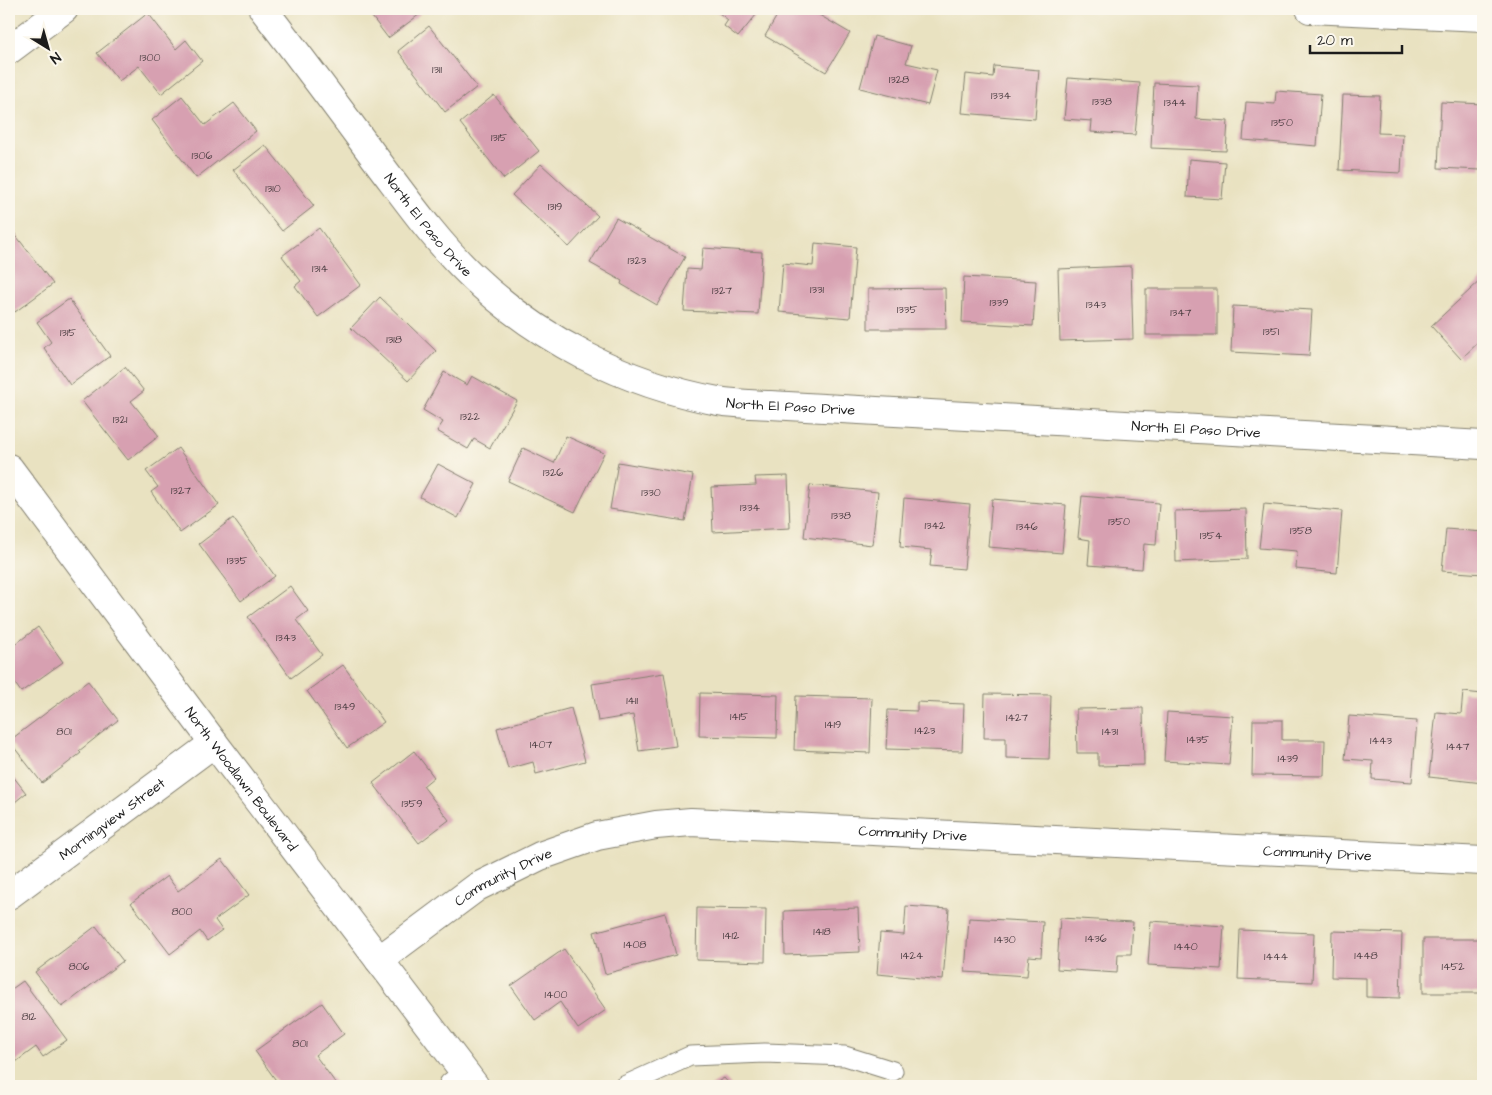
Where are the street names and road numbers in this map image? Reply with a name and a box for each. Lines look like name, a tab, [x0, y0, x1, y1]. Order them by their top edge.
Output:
street label: North El Paso Drive	[379, 169, 477, 282]
street label: North El Paso Drive	[725, 393, 856, 421]
street label: North El Paso Drive	[1131, 416, 1261, 444]
street label: North Woodlawn Boulevard	[179, 703, 302, 856]
street label: Morningview Street	[55, 773, 170, 866]
street label: Community Drive	[858, 821, 968, 847]
street label: Community Drive	[1263, 841, 1372, 867]
street label: Community Drive	[450, 843, 555, 912]

